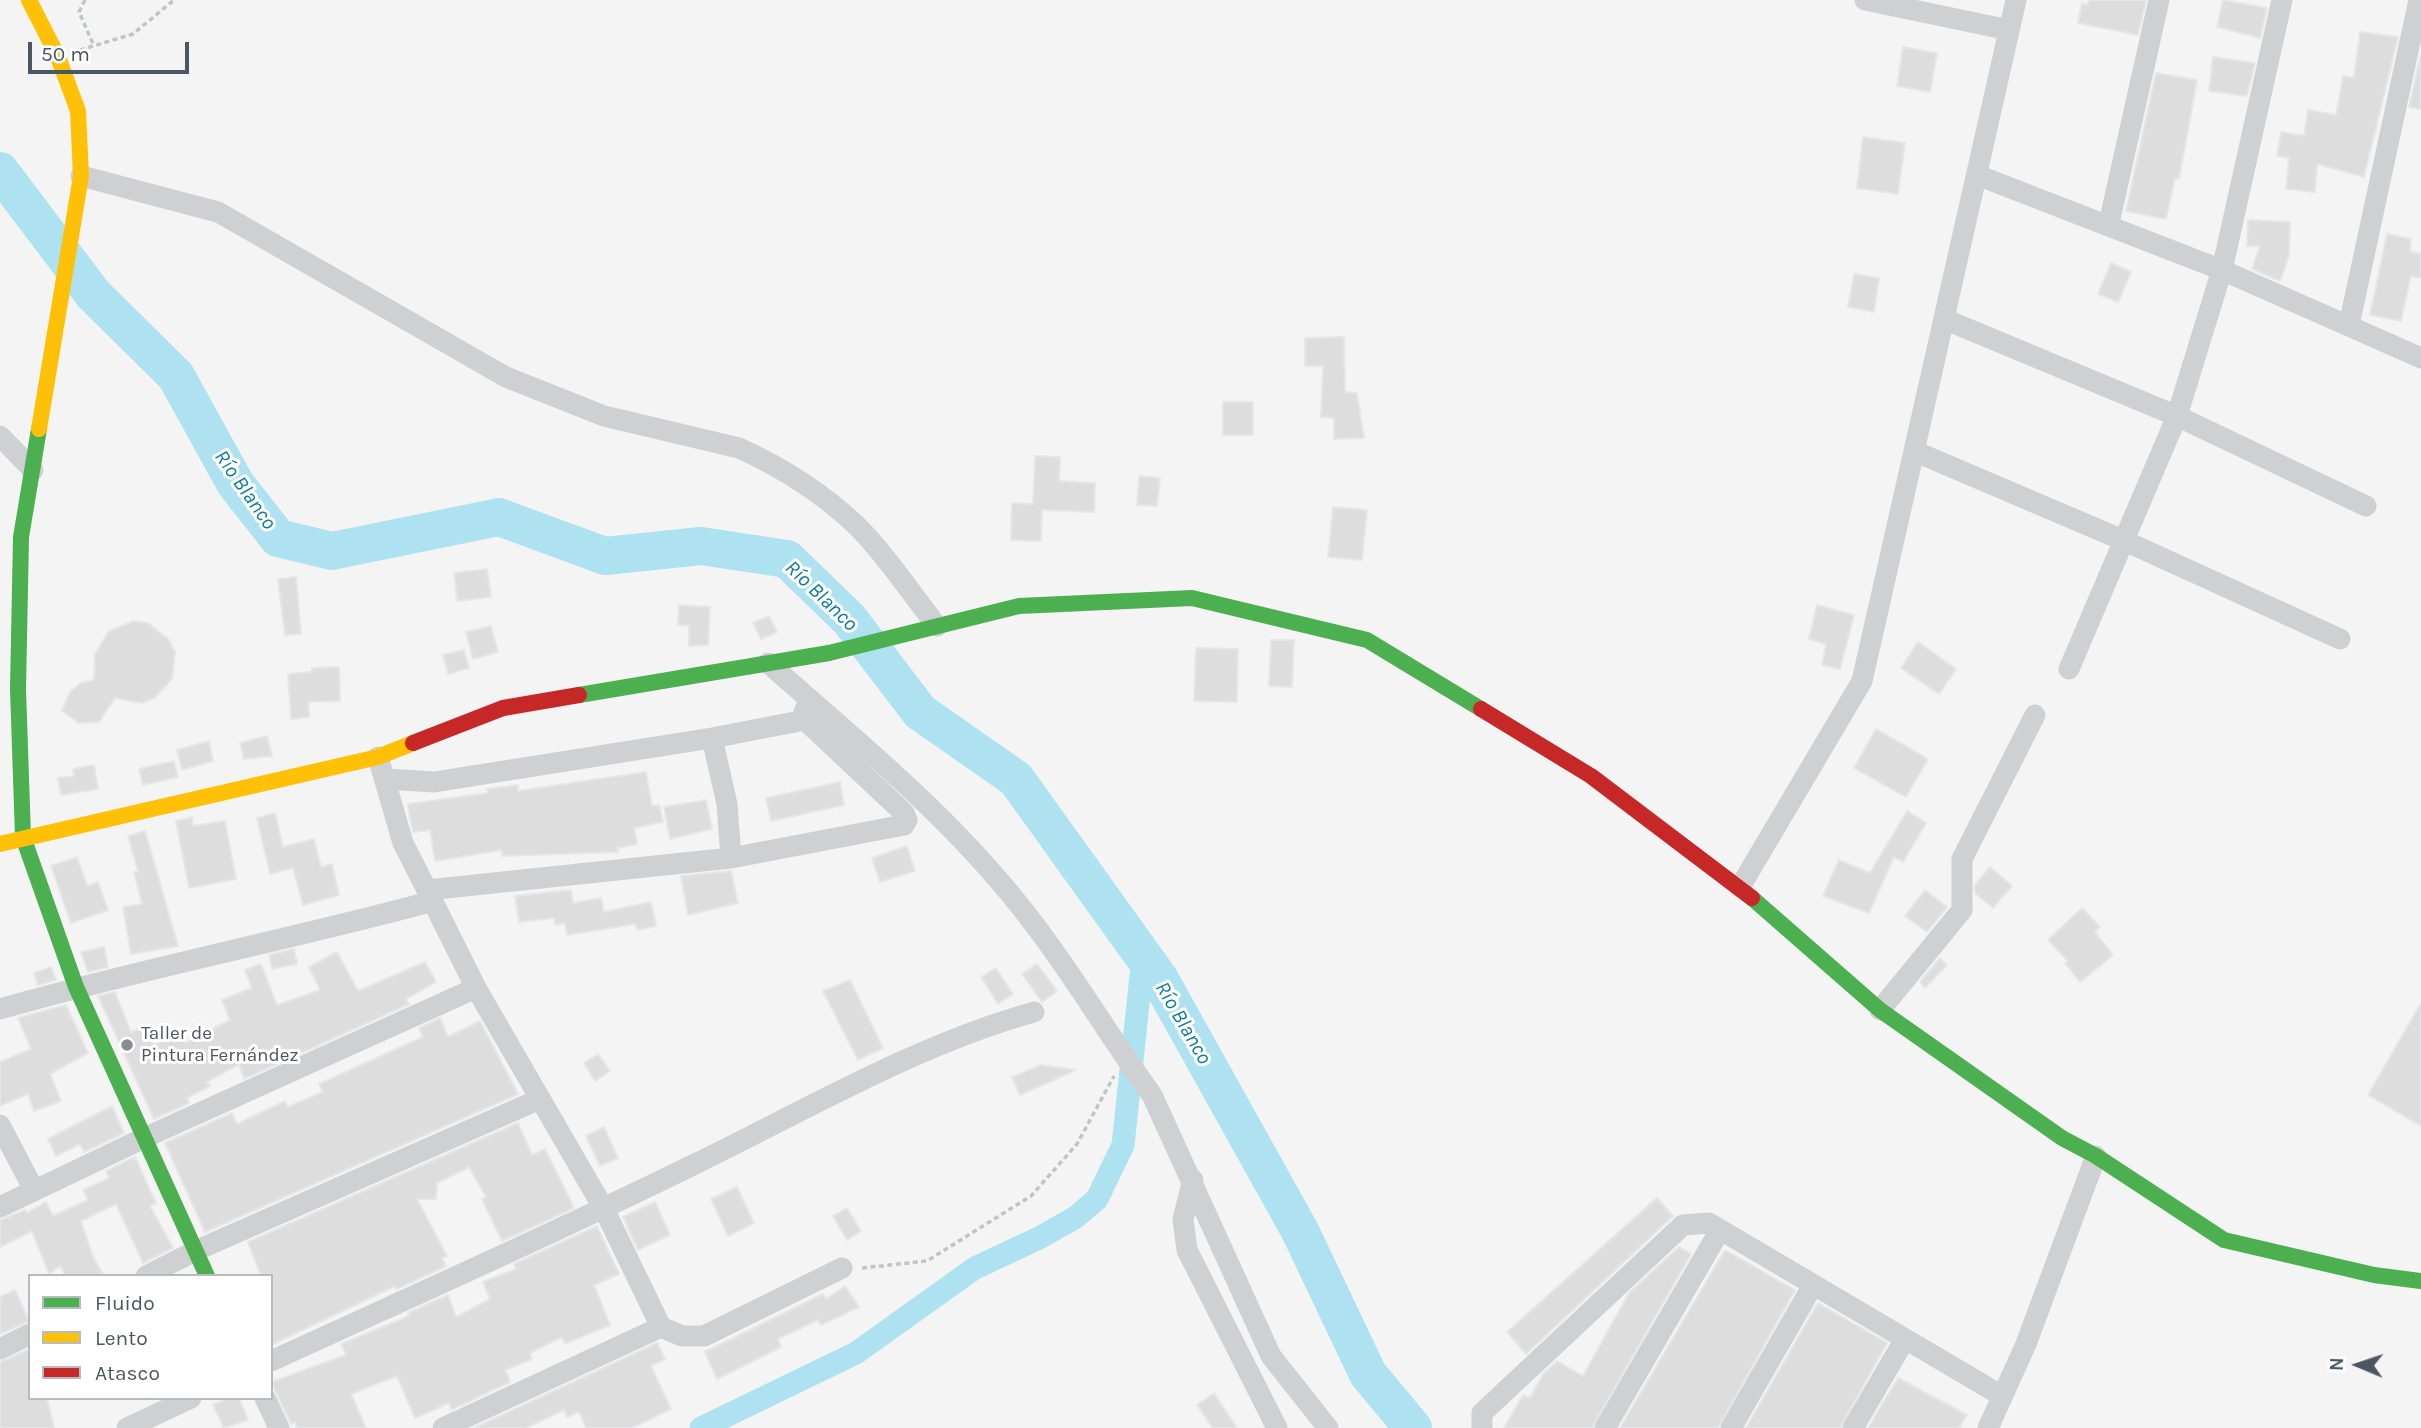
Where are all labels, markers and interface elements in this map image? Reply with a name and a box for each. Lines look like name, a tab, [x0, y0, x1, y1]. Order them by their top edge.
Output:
scale bar	[32, 28, 192, 72]
text: 50 m	[41, 42, 90, 66]
water label: Río Blanco	[209, 445, 281, 535]
water label: Río Blanco	[779, 555, 863, 637]
water label: Río Blanco	[1149, 977, 1217, 1069]
place label: Taller de Pintura Fernández	[141, 1023, 299, 1067]
marker: Taller de Pintura Fernández	[119, 1037, 135, 1053]
legend	[28, 1274, 273, 1400]
text: Fluido	[95, 1291, 155, 1315]
text: Lento	[95, 1326, 148, 1350]
north arrow	[2323, 1330, 2393, 1400]
text: N	[2326, 1357, 2348, 1371]
text: Atasco	[95, 1361, 160, 1385]

